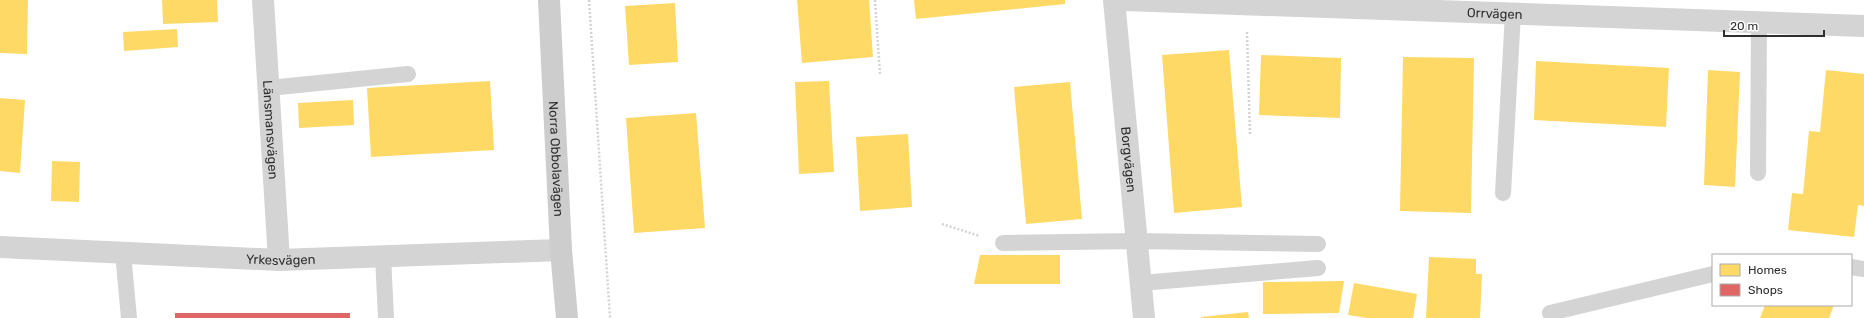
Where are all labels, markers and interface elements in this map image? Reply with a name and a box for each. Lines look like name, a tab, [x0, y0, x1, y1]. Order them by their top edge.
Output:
street label: Orrvägen	[1467, 5, 1523, 22]
scale bar	[1724, 12, 1824, 38]
text: 20 m	[1730, 19, 1758, 33]
street label: Länsmansvägen	[260, 80, 281, 180]
street label: Norra Obbolavägen	[546, 101, 566, 217]
street label: Borgvägen	[1118, 126, 1139, 193]
street label: Yrkesvägen	[246, 251, 316, 269]
legend	[1712, 254, 1852, 306]
text: Homes	[1748, 263, 1787, 277]
text: Shops	[1748, 283, 1783, 297]

